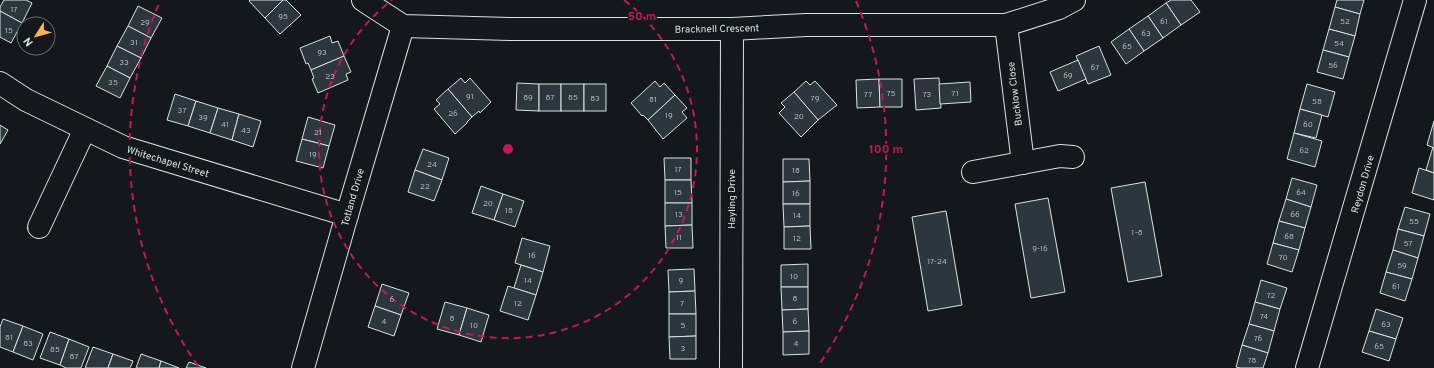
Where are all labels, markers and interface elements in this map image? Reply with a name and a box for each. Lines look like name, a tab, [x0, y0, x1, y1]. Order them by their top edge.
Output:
house number: 17	[10, 5, 18, 15]
text: 50 m	[628, 9, 656, 25]
house number: 95	[278, 12, 288, 22]
north arrow	[16, 16, 56, 56]
house number: 61	[1160, 17, 1168, 27]
house number: 52	[1340, 17, 1350, 27]
house number: 29	[140, 18, 150, 28]
street label: Bracknell Crescent	[675, 22, 760, 37]
house number: 15	[5, 26, 13, 36]
house number: 63	[1141, 29, 1151, 39]
text: N	[21, 34, 37, 49]
house number: 31	[130, 38, 138, 48]
house number: 54	[1334, 39, 1344, 49]
house number: 65	[1122, 42, 1132, 52]
house number: 93	[317, 48, 327, 58]
house number: 33	[119, 58, 129, 68]
street label: Bucklow Close	[1005, 61, 1026, 127]
house number: 56	[1328, 61, 1338, 71]
house number: 67	[1091, 63, 1099, 73]
house number: 69	[1063, 71, 1073, 81]
house number: 23	[325, 72, 335, 82]
house number: 35	[108, 78, 118, 88]
house number: 75	[886, 89, 896, 99]
house number: 71	[951, 89, 959, 99]
house number: 77	[864, 90, 872, 100]
house number: 73	[923, 90, 932, 100]
house number: 91	[466, 92, 474, 102]
house number: 89	[523, 93, 533, 103]
house number: 87	[546, 93, 554, 103]
house number: 85	[568, 93, 578, 103]
house number: 83	[590, 94, 600, 104]
house number: 79	[811, 94, 820, 104]
house number: 81	[649, 95, 657, 105]
house number: 58	[1312, 97, 1322, 107]
house number: 37	[178, 106, 186, 116]
house number: 26	[448, 109, 458, 119]
house number: 19	[665, 111, 673, 121]
house number: 20	[794, 112, 804, 122]
house number: 39	[198, 113, 208, 123]
house number: 41	[221, 120, 229, 130]
house number: 60	[1303, 120, 1313, 130]
house number: 43	[241, 126, 251, 136]
house number: 21	[314, 128, 322, 138]
centre of rings	[501, 142, 515, 156]
text: 100 m	[869, 142, 903, 158]
street label: Whitechapel Street	[125, 144, 211, 181]
house number: 62	[1299, 146, 1309, 156]
house number: 19	[309, 150, 317, 160]
street label: Reydon Drive	[1349, 154, 1378, 215]
house number: 24	[427, 160, 437, 170]
house number: 17	[674, 165, 682, 175]
house number: 18	[792, 166, 800, 176]
street label: Totland Drive	[339, 167, 368, 228]
street label: Hayling Drive	[726, 169, 739, 229]
house number: 22	[420, 182, 430, 192]
house number: 15	[674, 188, 682, 198]
house number: 64	[1296, 188, 1306, 198]
house number: 16	[792, 189, 800, 199]
house number: 20	[483, 199, 493, 209]
house number: 18	[505, 206, 513, 216]
house number: 13	[675, 210, 683, 220]
house number: 66	[1290, 210, 1300, 220]
house number: 14	[793, 211, 801, 221]
house number: 55	[1409, 217, 1419, 227]
house number: 1-8	[1131, 228, 1143, 238]
house number: 68	[1284, 232, 1294, 242]
house number: 11	[676, 233, 682, 243]
house number: 12	[793, 234, 801, 244]
house number: 57	[1403, 239, 1413, 249]
house number: 9-16	[1032, 244, 1048, 254]
house number: 16	[528, 251, 536, 261]
house number: 70	[1278, 253, 1288, 263]
house number: 17-24	[927, 257, 947, 267]
house number: 59	[1397, 261, 1407, 271]
house number: 10	[790, 272, 798, 282]
house number: 14	[524, 276, 532, 286]
house number: 9	[679, 276, 684, 286]
house number: 61	[1392, 282, 1400, 292]
house number: 72	[1267, 291, 1276, 301]
house number: 8	[793, 294, 798, 304]
house number: 6	[390, 295, 395, 305]
house number: 12	[514, 299, 522, 309]
house number: 7	[680, 299, 684, 309]
house number: 74	[1260, 312, 1268, 322]
house number: 8	[450, 314, 455, 324]
house number: 4	[382, 317, 387, 327]
house number: 6	[793, 317, 798, 327]
house number: 63	[1381, 320, 1391, 330]
house number: 10	[470, 321, 478, 331]
house number: 5	[681, 321, 686, 331]
house number: 81	[5, 333, 13, 343]
house number: 76	[1254, 334, 1262, 344]
house number: 83	[23, 339, 33, 349]
house number: 4	[794, 339, 799, 349]
house number: 65	[1374, 342, 1384, 352]
house number: 3	[681, 344, 686, 354]
house number: 85	[50, 345, 60, 355]
house number: 87	[70, 352, 78, 362]
house number: 78	[1248, 356, 1257, 366]

